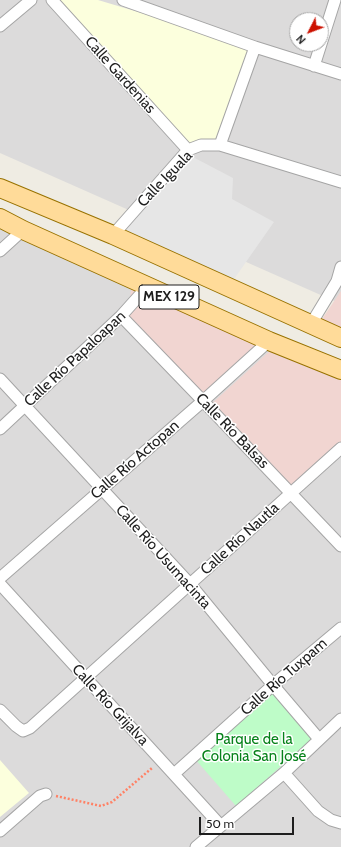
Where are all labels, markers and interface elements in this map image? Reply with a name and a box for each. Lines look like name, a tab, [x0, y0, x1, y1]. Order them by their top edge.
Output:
north arrow	[289, 12, 329, 52]
text: N	[293, 32, 309, 47]
street label: Calle Gardenias	[81, 33, 159, 117]
street label: Calle Iguala	[134, 147, 196, 211]
road number: MEX 129	[139, 285, 199, 309]
street label: Calle Río Papaloapan	[21, 307, 129, 411]
street label: Calle Río Balsas	[192, 390, 272, 472]
street label: Calle Río Actopan	[87, 417, 183, 503]
street label: Calle Río Nautla	[197, 499, 283, 579]
street label: Calle Río Usumacinta	[112, 501, 214, 613]
street label: Calle Río Tuxpam	[237, 635, 331, 719]
street label: Calle Río Grijalva	[68, 661, 152, 749]
park label: Parque de la Colonia San José	[202, 731, 306, 766]
scale bar	[201, 809, 296, 835]
text: 50 m	[206, 816, 234, 831]

